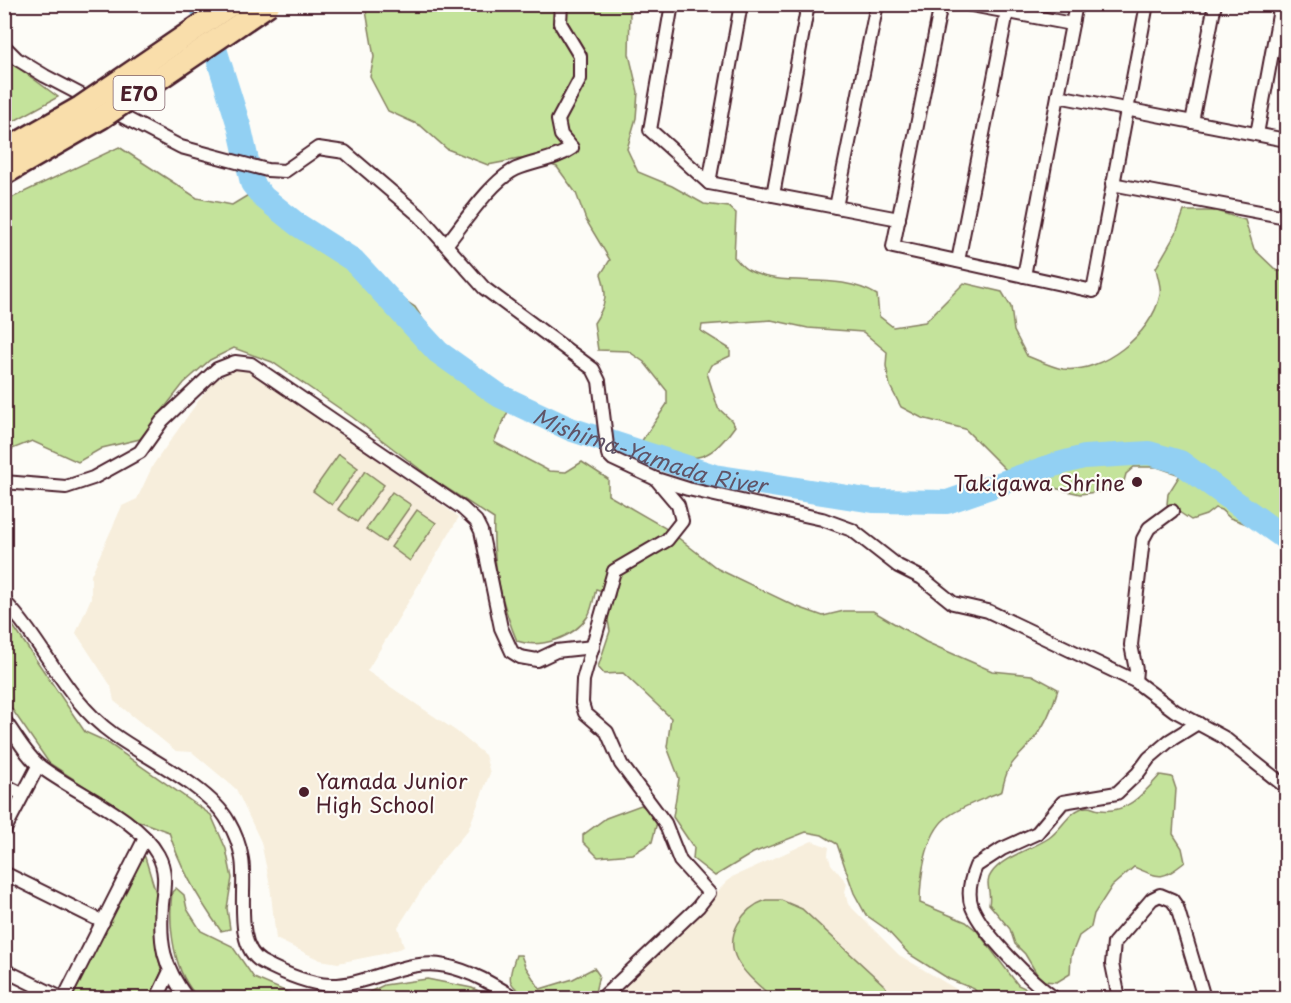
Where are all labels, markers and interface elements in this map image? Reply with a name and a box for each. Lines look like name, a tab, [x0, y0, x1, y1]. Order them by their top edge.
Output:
road number: E70	[114, 76, 164, 110]
water label: Mishima-Yamada River	[529, 398, 773, 501]
place label: Takigawa Shrine	[954, 466, 1125, 498]
marker: Takigawa Shrine	[1130, 475, 1144, 489]
place label: Yamada Junior High School	[316, 764, 468, 820]
marker: Yamada Junior High School	[297, 785, 311, 799]

